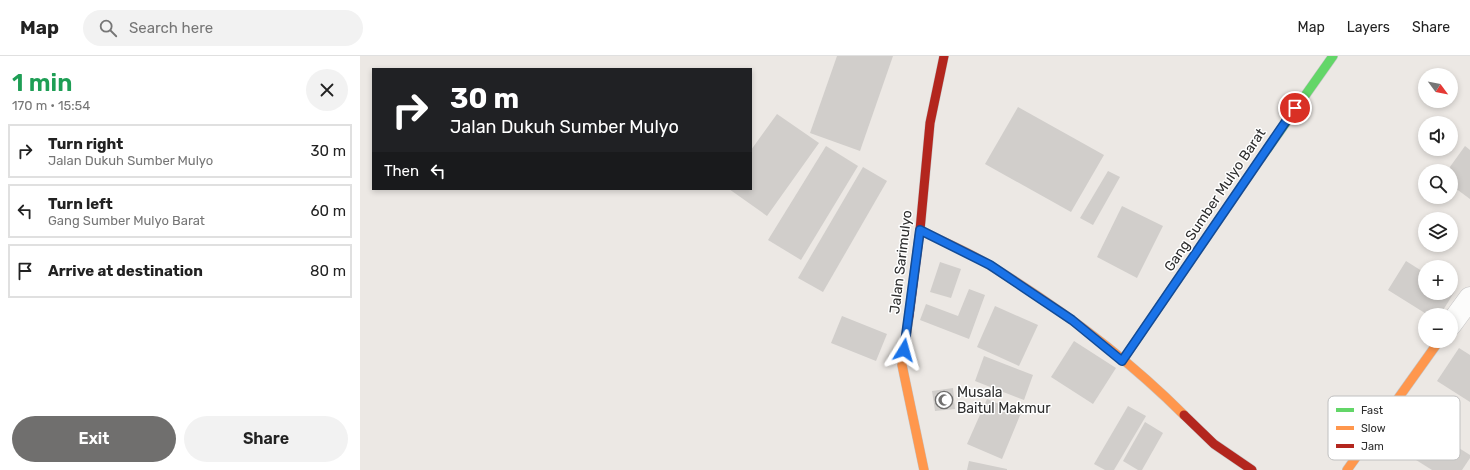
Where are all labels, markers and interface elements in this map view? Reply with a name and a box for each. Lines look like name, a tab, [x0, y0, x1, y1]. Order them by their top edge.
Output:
search box	[83, 10, 363, 46]
text: Map	[20, 16, 59, 39]
icon: search	[97, 17, 119, 39]
text: Search here	[129, 19, 213, 37]
text: Map	[1298, 19, 1325, 36]
text: Layers	[1347, 19, 1390, 36]
text: Share	[1412, 19, 1450, 36]
north arrow	[1418, 68, 1458, 108]
map controls	[1418, 68, 1458, 348]
text: 1 min	[12, 69, 72, 97]
button: close	[306, 69, 348, 111]
text: 30 m	[450, 82, 519, 115]
icon: right	[384, 84, 436, 136]
pin	[1278, 91, 1312, 125]
icon: arrive	[1284, 97, 1306, 119]
text: 170 m · 15:54	[12, 98, 90, 113]
text: Jalan Dukuh Sumber Mulyo	[450, 116, 679, 138]
button: sound	[1418, 116, 1458, 156]
street label: Gang Sumber Mulyo Barat	[1161, 125, 1270, 275]
text: Turn right	[48, 135, 123, 153]
icon: right	[14, 140, 36, 162]
text: 30 m	[310, 142, 346, 160]
text: Jalan Dukuh Sumber Mulyo	[48, 153, 213, 168]
icon: left	[427, 160, 449, 182]
text: Then	[384, 162, 419, 180]
button: search	[1418, 164, 1458, 204]
text: Turn left	[48, 195, 113, 213]
icon: left	[14, 200, 36, 222]
text: 60 m	[310, 202, 346, 220]
street label: Jalan Sarimulyo	[886, 209, 916, 315]
button: layers	[1418, 212, 1458, 252]
text: Gang Sumber Mulyo Barat	[48, 213, 205, 228]
icon: arrive	[14, 260, 36, 282]
button: +	[1418, 260, 1458, 300]
text: Arrive at destination	[48, 262, 203, 280]
text: 80 m	[310, 262, 346, 280]
button: −	[1418, 308, 1458, 348]
position arrow	[883, 329, 925, 371]
place label: Musala Baitul Makmur	[957, 384, 1051, 417]
mosque icon: Musala Baitul Makmur	[934, 390, 954, 410]
legend	[1328, 396, 1460, 460]
text: Fast	[1361, 404, 1384, 417]
button: Exit	[12, 416, 176, 462]
button: Share	[184, 416, 348, 462]
text: Slow	[1361, 422, 1386, 435]
text: Jam	[1361, 440, 1384, 453]

